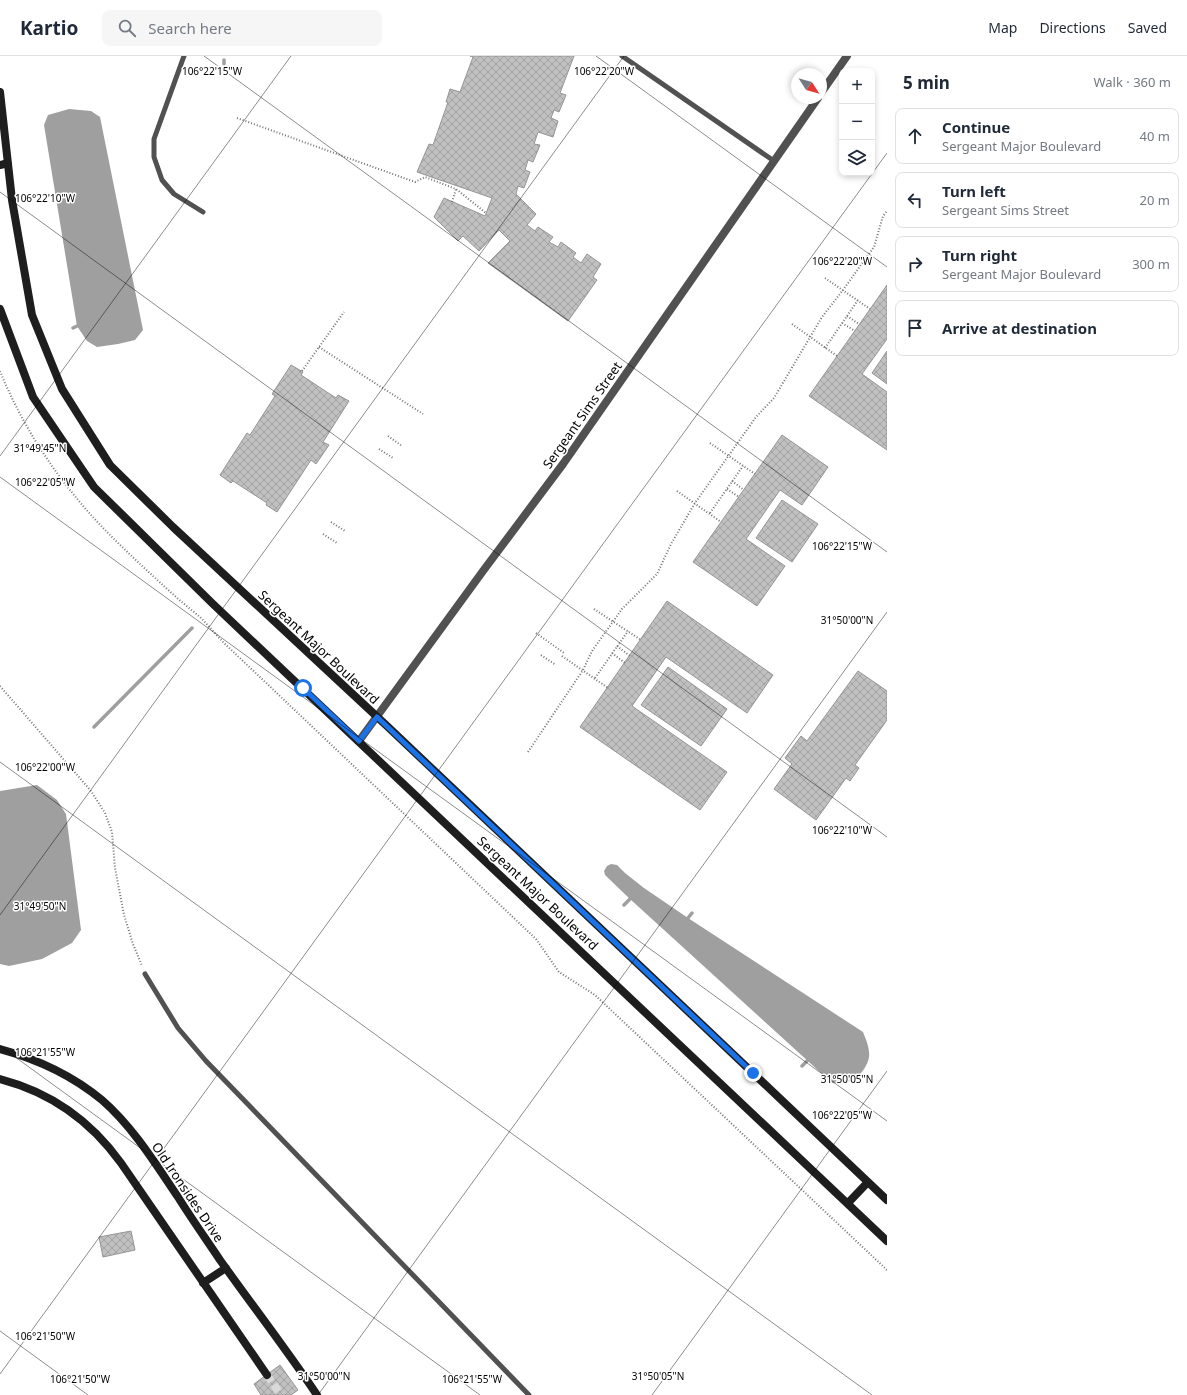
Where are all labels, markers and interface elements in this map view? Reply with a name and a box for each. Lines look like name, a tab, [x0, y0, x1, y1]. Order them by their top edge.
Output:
search box	[102, 10, 382, 46]
text: Kartio	[20, 15, 78, 41]
icon: search	[116, 17, 138, 39]
text: Search here	[148, 18, 232, 38]
text: Map	[988, 18, 1017, 37]
text: Directions	[1039, 18, 1106, 37]
text: Saved	[1128, 18, 1167, 37]
text: 106°22'15"W	[182, 64, 243, 78]
text: 106°22'20"W	[574, 64, 635, 78]
north arrow	[791, 68, 827, 104]
map controls	[839, 68, 875, 176]
button: +	[839, 68, 875, 104]
text: 5 min	[903, 71, 950, 94]
text: Walk · 360 m	[1093, 73, 1171, 91]
button: −	[839, 104, 875, 140]
text: Continue	[942, 117, 1010, 137]
icon: ahead	[904, 125, 926, 147]
text: 40 m	[1140, 127, 1170, 145]
text: Sergeant Major Boulevard	[942, 137, 1101, 155]
button: layers	[839, 140, 875, 176]
text: Turn left	[942, 181, 1006, 201]
icon: left	[904, 189, 926, 211]
text: 106°22'10"W	[15, 191, 76, 205]
text: 20 m	[1140, 191, 1170, 209]
text: Sergeant Sims Street	[942, 201, 1069, 219]
text: Turn right	[942, 245, 1017, 265]
icon: right	[904, 253, 926, 275]
text: 106°22'20"W	[812, 254, 873, 268]
text: 300 m	[1132, 255, 1170, 273]
text: Sergeant Major Boulevard	[942, 265, 1101, 283]
icon: arrive	[904, 317, 926, 339]
text: Arrive at destination	[942, 318, 1097, 338]
street label: Sergeant Sims Street	[538, 358, 626, 472]
text: 31°49'45"N	[14, 441, 66, 455]
text: 106°22'05"W	[15, 475, 76, 489]
text: 106°22'15"W	[812, 539, 873, 553]
street label: Sergeant Major Boulevard	[255, 586, 383, 708]
text: 31°50'00"N	[821, 613, 873, 627]
route start	[294, 679, 312, 697]
text: 106°22'00"W	[15, 760, 76, 774]
text: 106°22'10"W	[812, 823, 873, 837]
street label: Sergeant Major Boulevard	[474, 832, 602, 954]
text: 31°49'50"N	[14, 899, 66, 913]
text: 106°21'55"W	[15, 1045, 76, 1059]
route end	[744, 1064, 762, 1082]
text: 31°50'05"N	[821, 1072, 873, 1086]
text: 106°22'05"W	[812, 1108, 873, 1122]
street label: Old Ironsides Drive	[148, 1138, 228, 1246]
text: 106°21'50"W	[15, 1329, 76, 1343]
text: 31°50'00"N	[298, 1369, 350, 1383]
text: 31°50'05"N	[632, 1369, 684, 1383]
text: 106°21'50"W	[50, 1372, 111, 1386]
text: 106°21'55"W	[442, 1372, 503, 1386]

